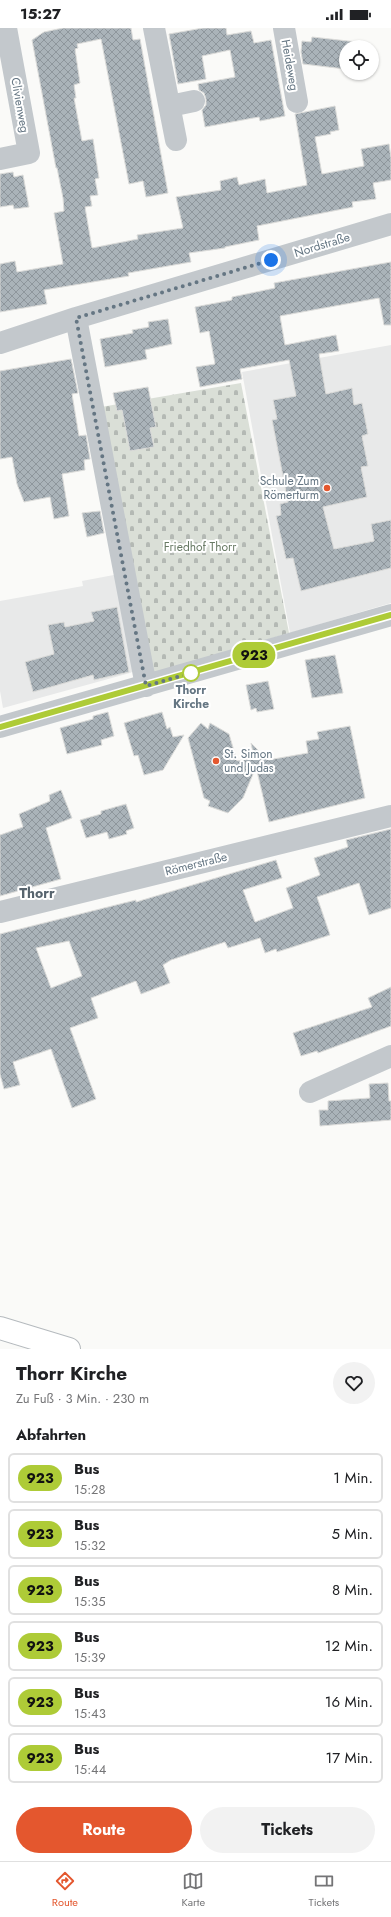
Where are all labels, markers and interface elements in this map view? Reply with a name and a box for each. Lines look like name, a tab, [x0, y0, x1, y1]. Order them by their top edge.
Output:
text: 15:27	[20, 3, 61, 25]
street label: Heideweg	[277, 38, 303, 92]
map controls	[339, 40, 379, 80]
button: locate	[339, 40, 379, 80]
street label: Clivienweg	[6, 76, 34, 134]
street label: Nordstraße	[292, 228, 352, 262]
your location	[261, 250, 281, 270]
place label: Schule Zum Römerturm	[260, 472, 319, 504]
marker: Schule Zum Römerturm	[322, 483, 332, 493]
park label: Friedhof Thorr	[164, 538, 237, 556]
line badge: 923	[231, 642, 277, 668]
text: 923	[240, 645, 268, 665]
marker: Thorr Kirche	[182, 664, 200, 682]
place label: Thorr Kirche	[173, 681, 209, 713]
place label: St. Simon und Judas	[224, 745, 274, 777]
marker: St. Simon und Judas	[211, 756, 221, 766]
street label: Römerstraße	[163, 848, 229, 880]
district label: Thorr	[19, 883, 55, 903]
text: Thorr Kirche	[16, 1360, 127, 1387]
button: heart	[333, 1362, 375, 1404]
text: Zu Fuß · 3 Min. · 230 m	[16, 1389, 149, 1408]
text: Abfahrten	[16, 1424, 86, 1446]
text: Bus	[74, 1458, 99, 1480]
text: 1 Min.	[333, 1467, 373, 1489]
text: 923	[26, 1468, 54, 1488]
text: 15:28	[74, 1480, 106, 1499]
text: Bus	[74, 1514, 99, 1536]
text: 5 Min.	[332, 1523, 373, 1545]
text: 923	[26, 1524, 54, 1544]
text: 15:32	[74, 1536, 106, 1555]
text: Bus	[74, 1570, 99, 1592]
text: 8 Min.	[332, 1579, 373, 1601]
text: 923	[26, 1580, 54, 1600]
text: 15:35	[74, 1592, 106, 1611]
text: Bus	[74, 1626, 99, 1648]
text: 12 Min.	[325, 1635, 373, 1657]
text: 923	[26, 1636, 54, 1656]
text: 15:39	[74, 1648, 106, 1667]
text: Bus	[74, 1682, 99, 1704]
text: 16 Min.	[325, 1691, 373, 1713]
text: 923	[26, 1692, 54, 1712]
text: 15:43	[74, 1704, 106, 1723]
text: Bus	[74, 1738, 99, 1760]
text: 17 Min.	[325, 1747, 373, 1769]
text: 923	[26, 1748, 54, 1768]
text: 15:44	[74, 1760, 106, 1779]
button: Route	[16, 1807, 192, 1853]
button: Tickets	[200, 1807, 375, 1853]
tab: Route	[52, 1870, 78, 1910]
tab: Karte	[182, 1870, 205, 1910]
tab: Tickets	[309, 1870, 339, 1910]

